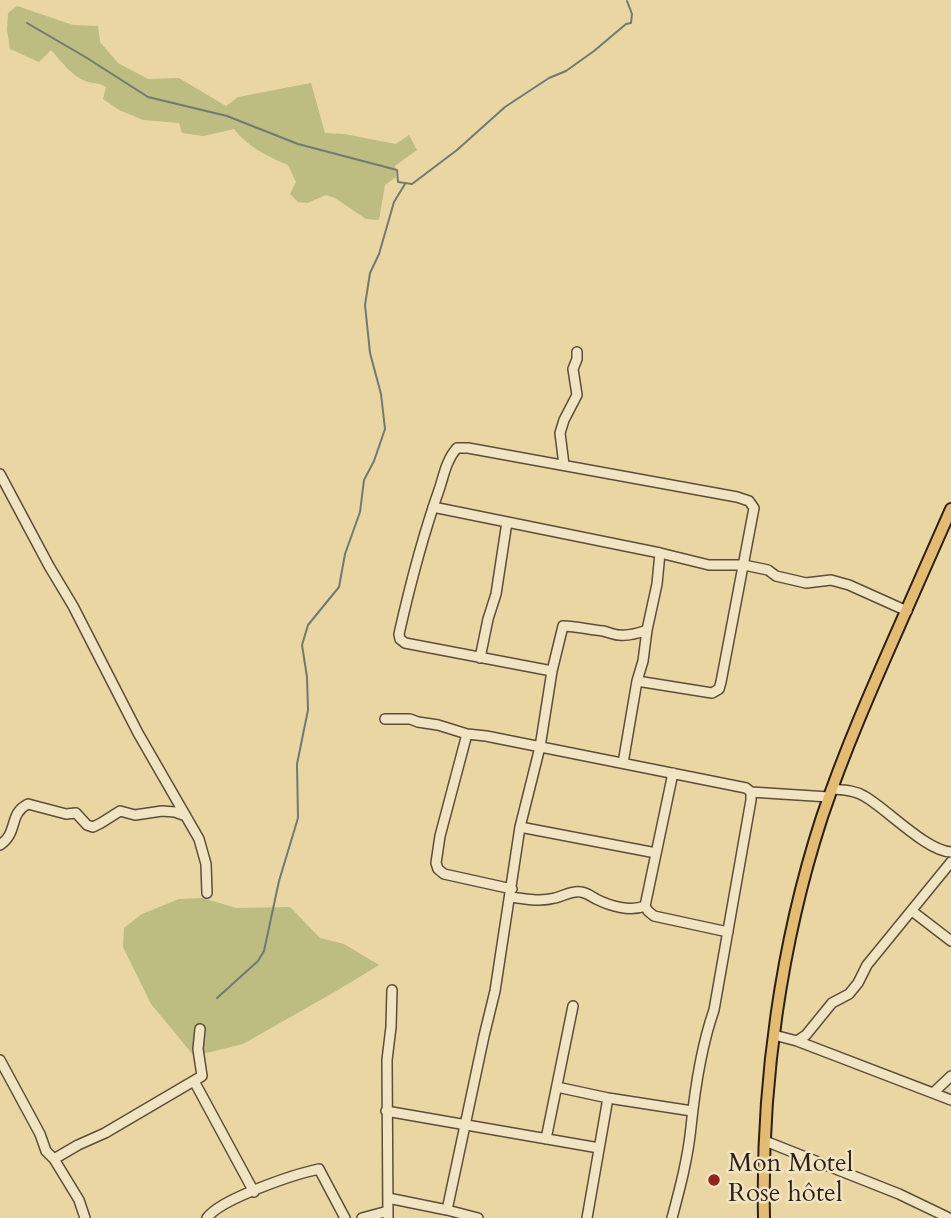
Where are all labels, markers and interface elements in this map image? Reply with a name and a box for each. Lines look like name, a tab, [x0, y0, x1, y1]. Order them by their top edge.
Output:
place label: Mon Motel Rose hôtel	[728, 1149, 853, 1210]
marker: Mon Motel Rose hôtel	[706, 1172, 722, 1188]

